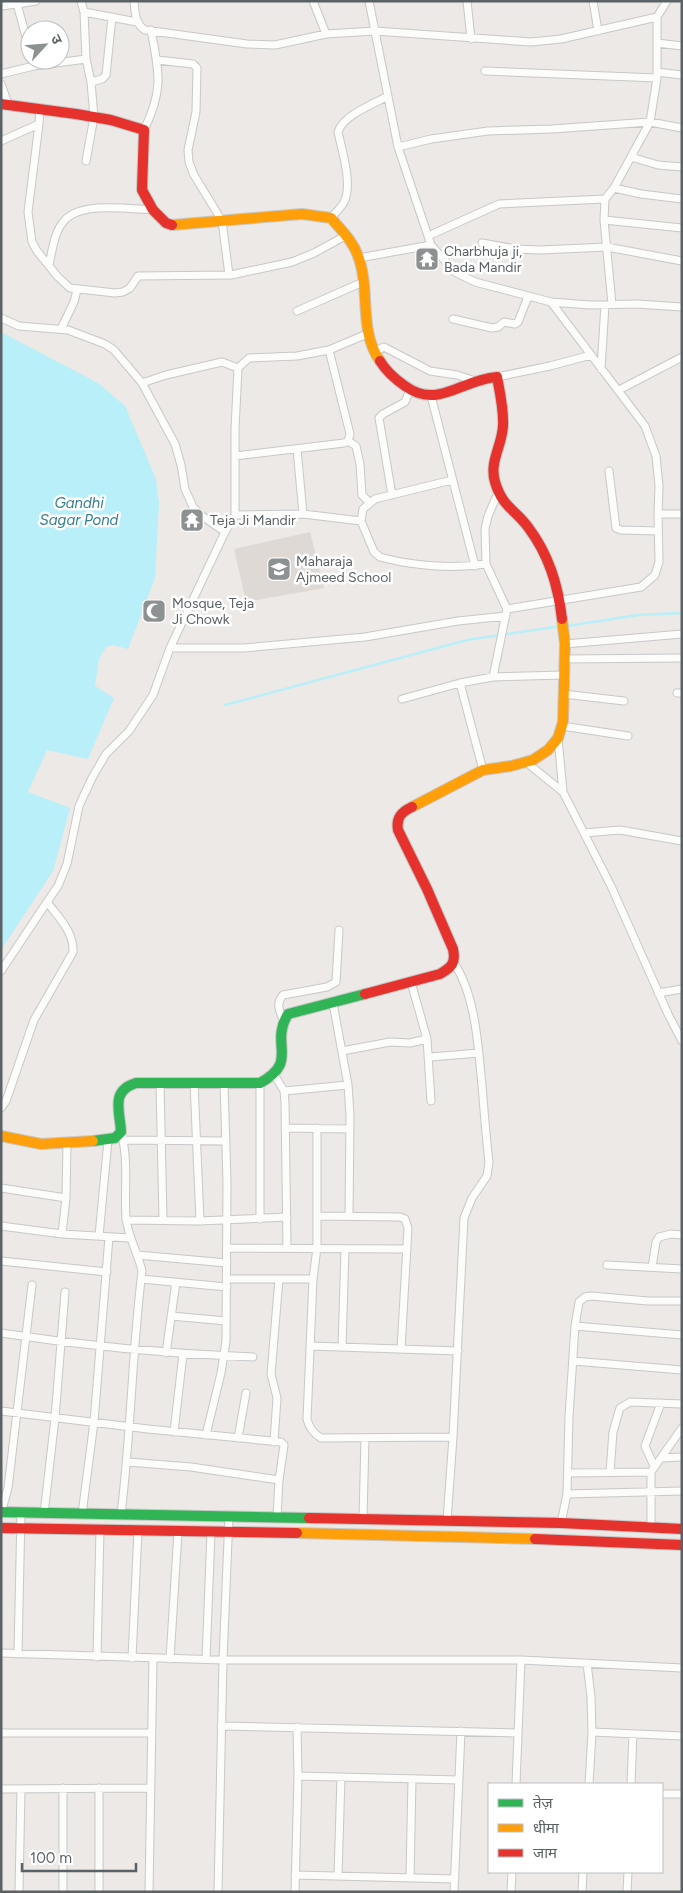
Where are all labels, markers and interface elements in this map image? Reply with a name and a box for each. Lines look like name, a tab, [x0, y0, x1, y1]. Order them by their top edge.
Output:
north arrow	[20, 20, 70, 70]
text: उ	[47, 32, 66, 48]
place label: Charbhuja ji, Bada Mandir	[444, 243, 522, 276]
temple icon: Charbhuja ji, Bada Mandir	[414, 246, 440, 272]
water label: Gandhi Sagar Pond	[40, 494, 119, 529]
temple icon: Teja Ji Mandir	[179, 507, 205, 533]
place label: Teja Ji Mandir	[210, 512, 296, 529]
place label: Maharaja Ajmeed School	[296, 553, 391, 586]
school or university icon: Maharaja Ajmeed School	[266, 556, 292, 582]
place label: Mosque, Teja Ji Chowk	[172, 595, 254, 628]
mosque icon: Mosque, Teja Ji Chowk	[141, 598, 167, 624]
legend	[488, 1783, 663, 1873]
text: तेज़	[533, 1794, 554, 1812]
text: धीमा	[533, 1819, 560, 1837]
scale bar	[22, 1840, 136, 1872]
text: जाम	[533, 1844, 558, 1862]
text: 100 m	[30, 1849, 72, 1867]

